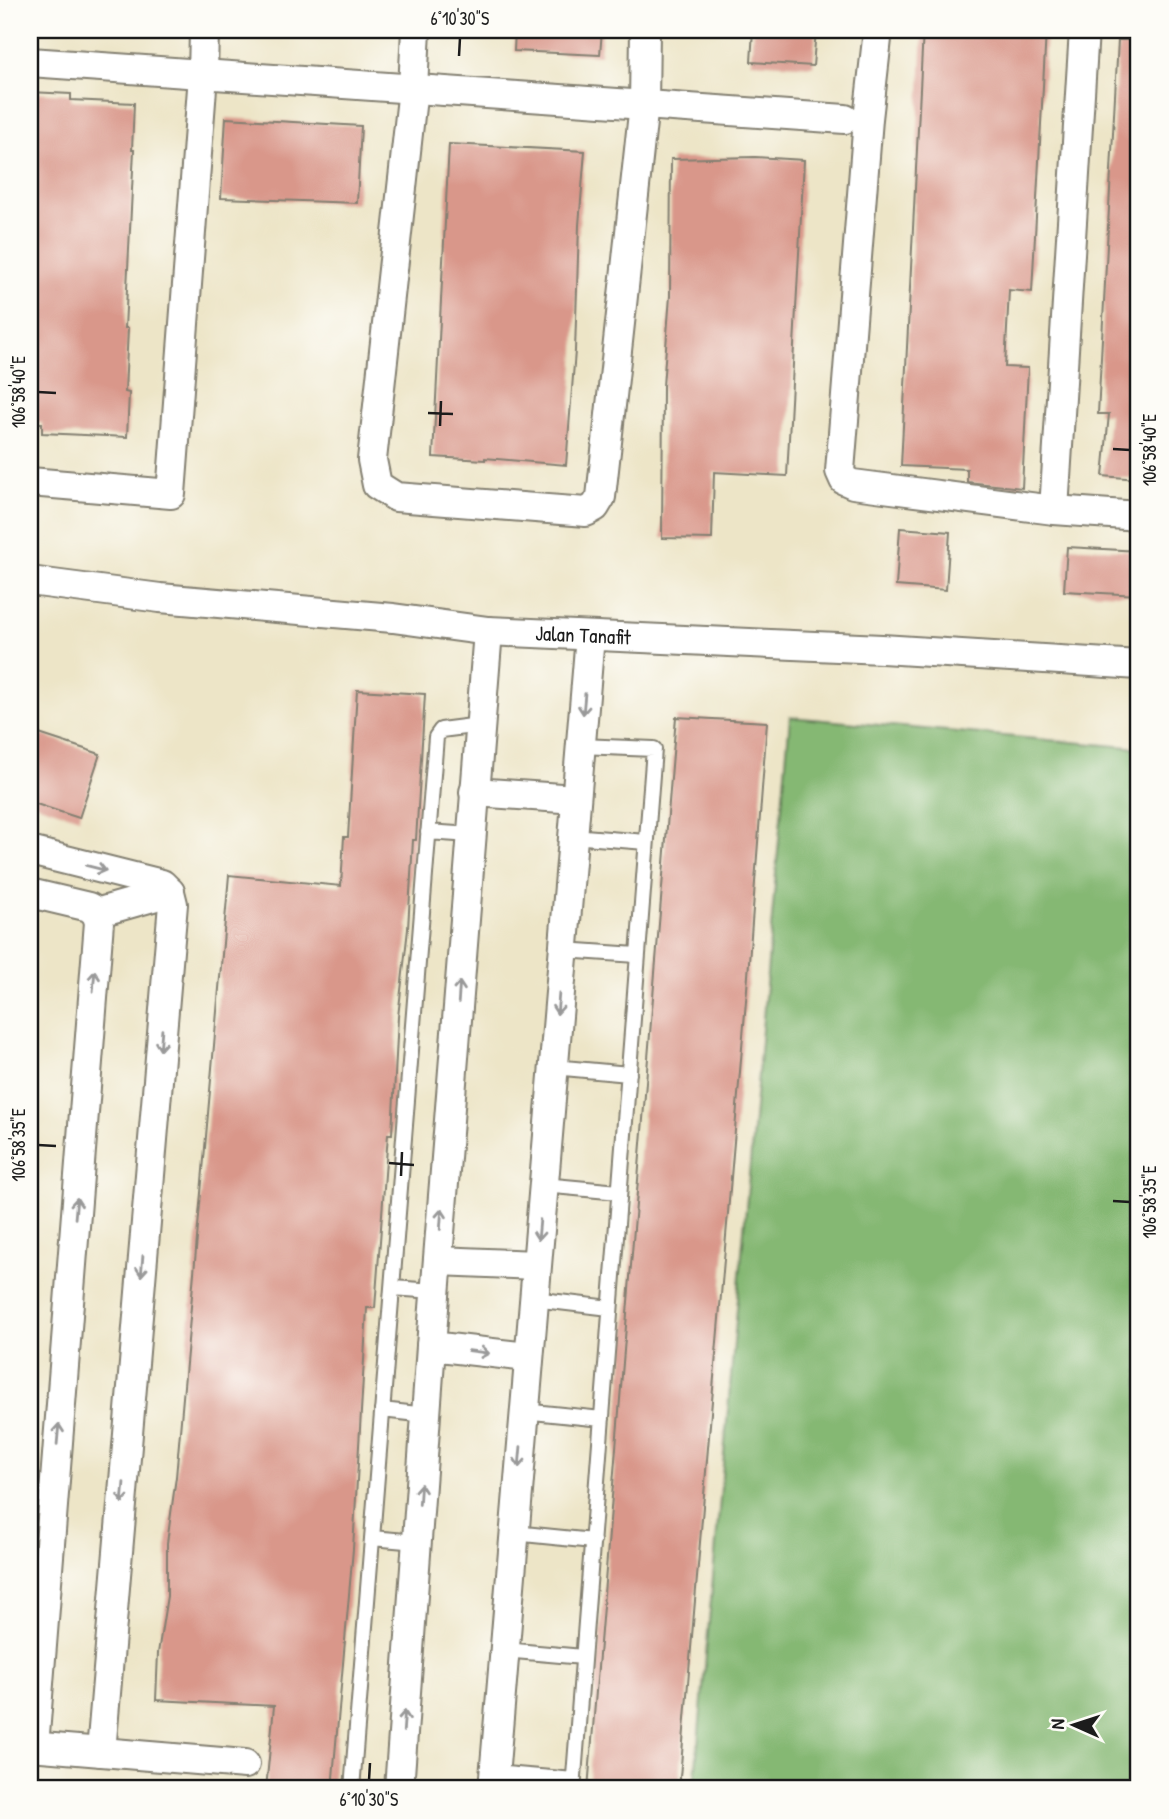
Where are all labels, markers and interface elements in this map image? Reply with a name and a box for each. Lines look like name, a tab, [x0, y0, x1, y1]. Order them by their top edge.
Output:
text: 6°10'30"S	[431, 6, 489, 31]
text: 106°58'40"E	[6, 356, 31, 428]
text: 106°58'40"E	[1137, 414, 1162, 486]
street label: Jalan Tanafit	[535, 618, 632, 652]
one-way arrow	[577, 692, 590, 715]
one-way arrow	[84, 862, 107, 875]
one-way arrow	[88, 970, 101, 993]
one-way arrow	[453, 981, 466, 1004]
one-way arrow	[551, 992, 564, 1014]
one-way arrow	[154, 1028, 167, 1050]
text: 106°58'35"E	[6, 1108, 31, 1182]
text: 106°58'35"E	[1137, 1165, 1162, 1239]
one-way arrow	[70, 1197, 83, 1219]
one-way arrow	[435, 1208, 448, 1230]
one-way arrow	[532, 1219, 545, 1241]
one-way arrow	[135, 1255, 148, 1277]
one-way arrow	[467, 1346, 490, 1359]
one-way arrow	[52, 1424, 65, 1446]
one-way arrow	[513, 1445, 526, 1468]
one-way arrow	[116, 1481, 129, 1504]
one-way arrow	[414, 1483, 427, 1506]
north arrow	[1040, 1689, 1110, 1759]
one-way arrow	[398, 1710, 411, 1733]
text: N	[1044, 1718, 1070, 1730]
text: 6°10'30"S	[340, 1787, 398, 1812]

